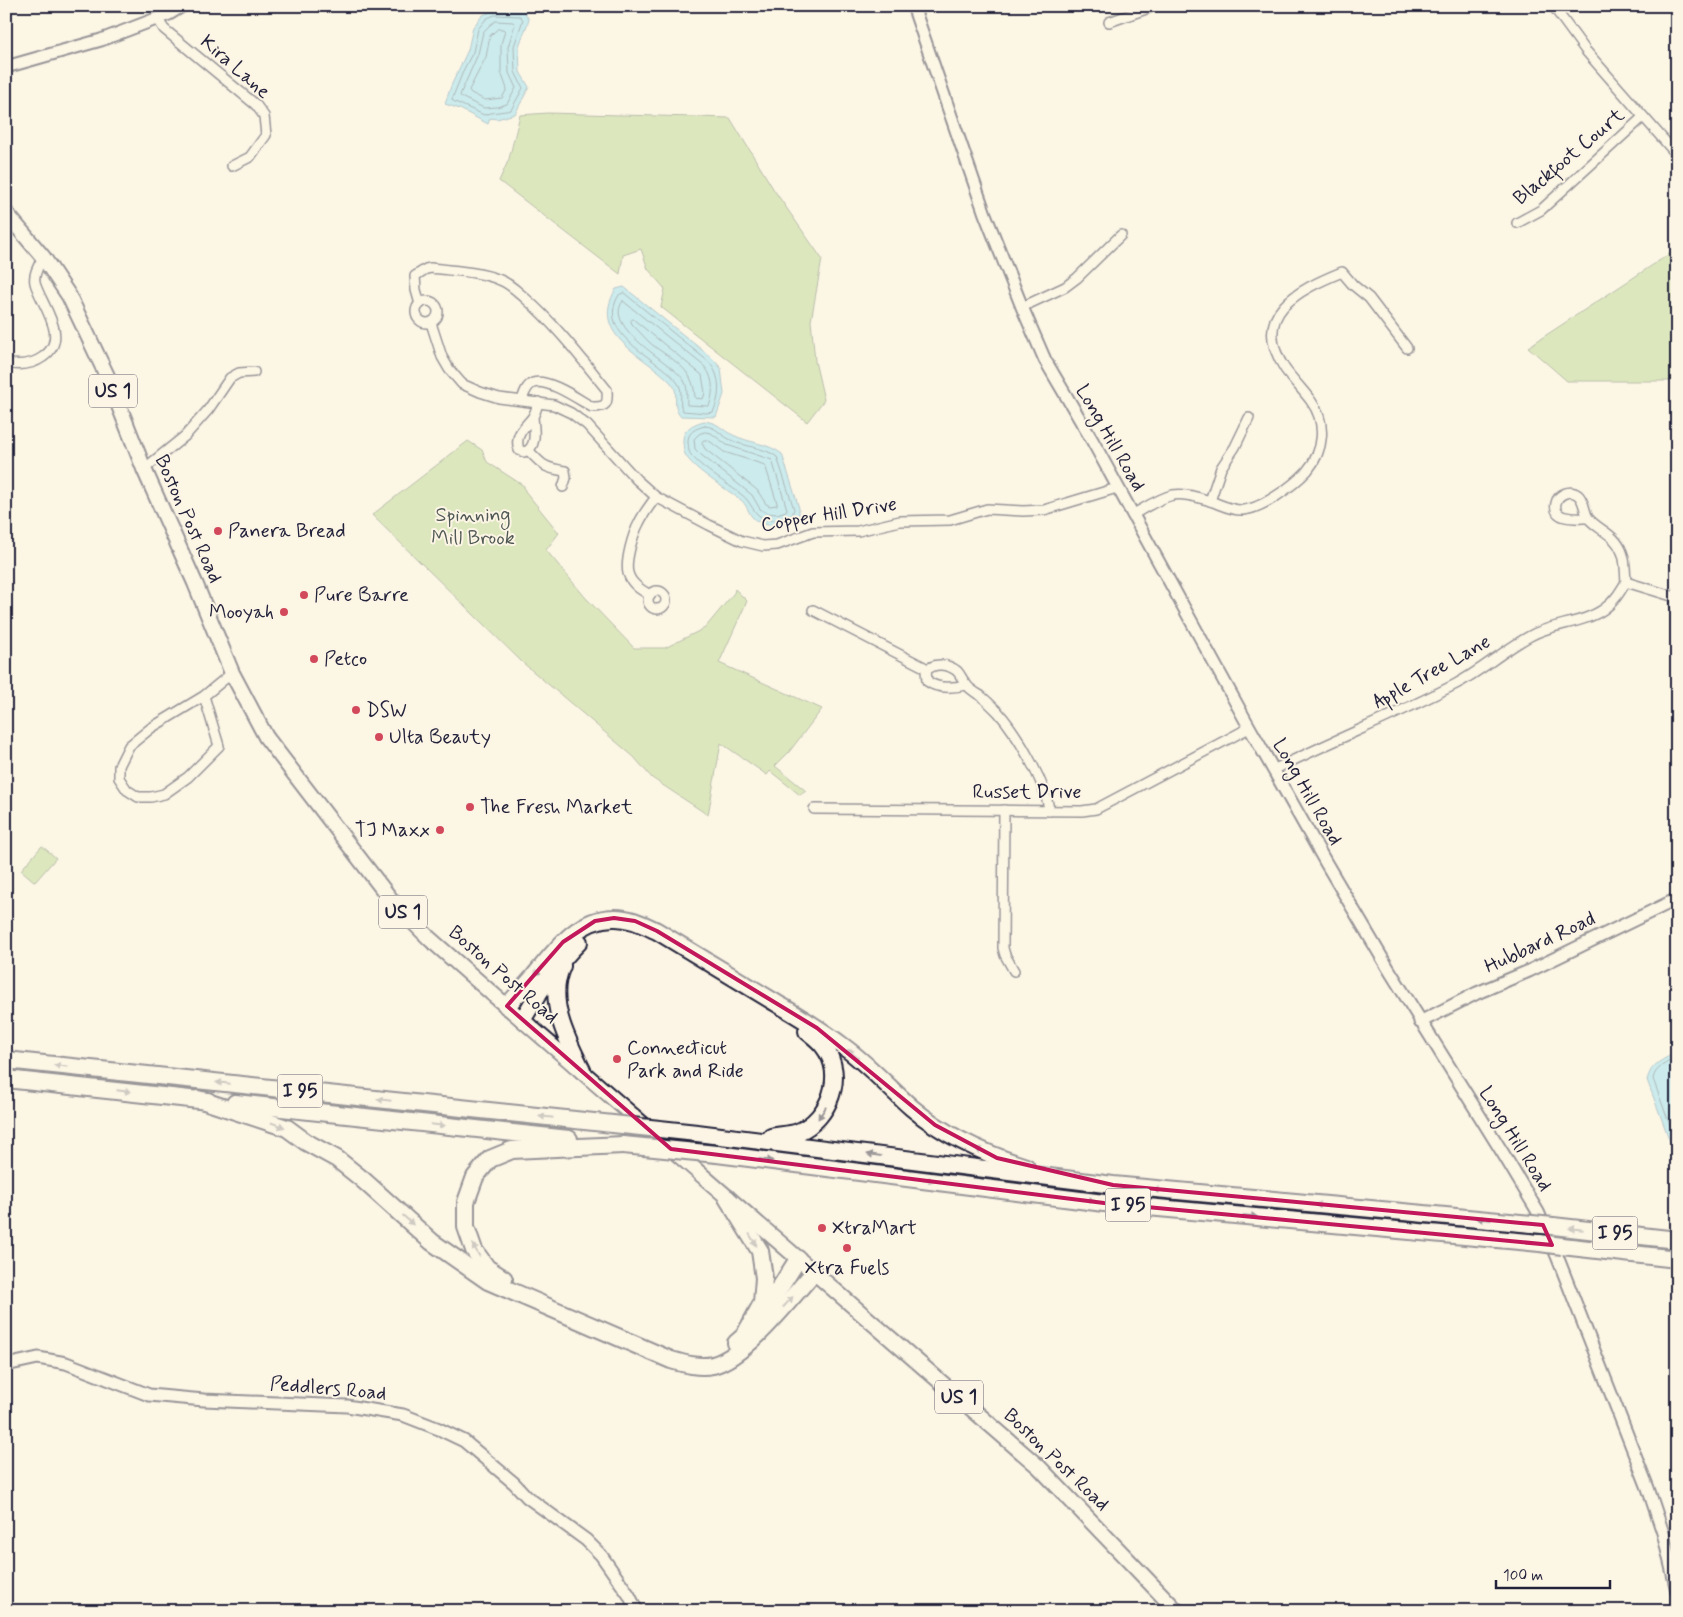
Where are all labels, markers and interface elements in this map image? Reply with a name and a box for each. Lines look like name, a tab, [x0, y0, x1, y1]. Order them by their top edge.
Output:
street label: Kira Lane	[194, 29, 276, 105]
street label: Blackfoot Court	[1508, 102, 1632, 213]
road number: US 1	[89, 374, 137, 408]
street label: Long Hill Road	[1068, 380, 1151, 497]
street label: Boston Post Road	[148, 451, 228, 587]
street label: Copper Hill Drive	[759, 491, 899, 539]
park label: Spinning Mill Brook	[431, 502, 515, 552]
place label: Panera Bread	[228, 518, 346, 545]
marker: Panera Bread	[212, 525, 224, 537]
place label: Pure Barre	[314, 582, 409, 609]
marker: Pure Barre	[298, 589, 310, 601]
place label: Mooyah	[209, 599, 274, 626]
marker: Mooyah	[278, 606, 290, 618]
street label: Apple Tree Lane	[1368, 629, 1496, 716]
place label: Petco	[324, 646, 367, 673]
marker: Petco	[308, 653, 320, 665]
place label: DSW	[366, 697, 407, 724]
marker: DSW	[350, 704, 362, 716]
place label: Ulta Beauty	[389, 724, 491, 751]
marker: Ulta Beauty	[373, 731, 385, 743]
street label: Long Hill Road	[1265, 734, 1348, 851]
street label: Russet Drive	[972, 779, 1082, 806]
place label: The Fresh Market	[480, 794, 633, 821]
marker: The Fresh Market	[464, 801, 476, 813]
place label: TJ Maxx	[355, 817, 430, 844]
marker: TJ Maxx	[434, 824, 446, 836]
road number: US 1	[379, 896, 427, 929]
street label: Hubbard Road	[1480, 906, 1600, 980]
street label: Boston Post Road	[442, 920, 564, 1030]
one-way arrow	[533, 964, 544, 977]
place label: Connecticut Park and Ride	[627, 1035, 744, 1085]
one-way arrow	[847, 1049, 859, 1060]
marker: Connecticut Park and Ride	[611, 1053, 623, 1065]
one-way arrow	[53, 1062, 69, 1070]
road number: I 95	[278, 1074, 322, 1108]
one-way arrow	[215, 1079, 231, 1087]
street label: Long Hill Road	[1471, 1081, 1558, 1197]
one-way arrow	[117, 1087, 133, 1095]
one-way arrow	[376, 1096, 392, 1104]
one-way arrow	[817, 1106, 826, 1119]
one-way arrow	[538, 1113, 554, 1121]
one-way arrow	[430, 1121, 446, 1129]
one-way arrow	[270, 1122, 285, 1129]
one-way arrow	[975, 1147, 989, 1155]
one-way arrow	[866, 1151, 882, 1159]
one-way arrow	[758, 1156, 774, 1164]
one-way arrow	[919, 1176, 935, 1184]
one-way arrow	[1152, 1186, 1168, 1194]
road number: I 95	[1106, 1188, 1150, 1222]
one-way arrow	[1080, 1197, 1096, 1205]
one-way arrow	[1314, 1200, 1330, 1208]
one-way arrow	[1242, 1212, 1258, 1220]
one-way arrow	[401, 1215, 414, 1226]
place label: XtraMart	[832, 1215, 917, 1242]
one-way arrow	[1476, 1215, 1492, 1223]
road number: I 95	[1592, 1216, 1638, 1250]
marker: XtraMart	[816, 1222, 828, 1234]
one-way arrow	[1568, 1225, 1584, 1233]
one-way arrow	[748, 1233, 757, 1246]
marker: Xtra Fuels	[841, 1242, 853, 1254]
one-way arrow	[471, 1244, 480, 1257]
place label: Xtra Fuels	[805, 1255, 890, 1282]
one-way arrow	[782, 1296, 794, 1308]
street label: Peddlers Road	[269, 1370, 387, 1408]
road number: US 1	[935, 1380, 983, 1414]
street label: Boston Post Road	[997, 1402, 1115, 1518]
scale bar	[1496, 1557, 1609, 1589]
text: 100 m	[1503, 1566, 1543, 1586]

